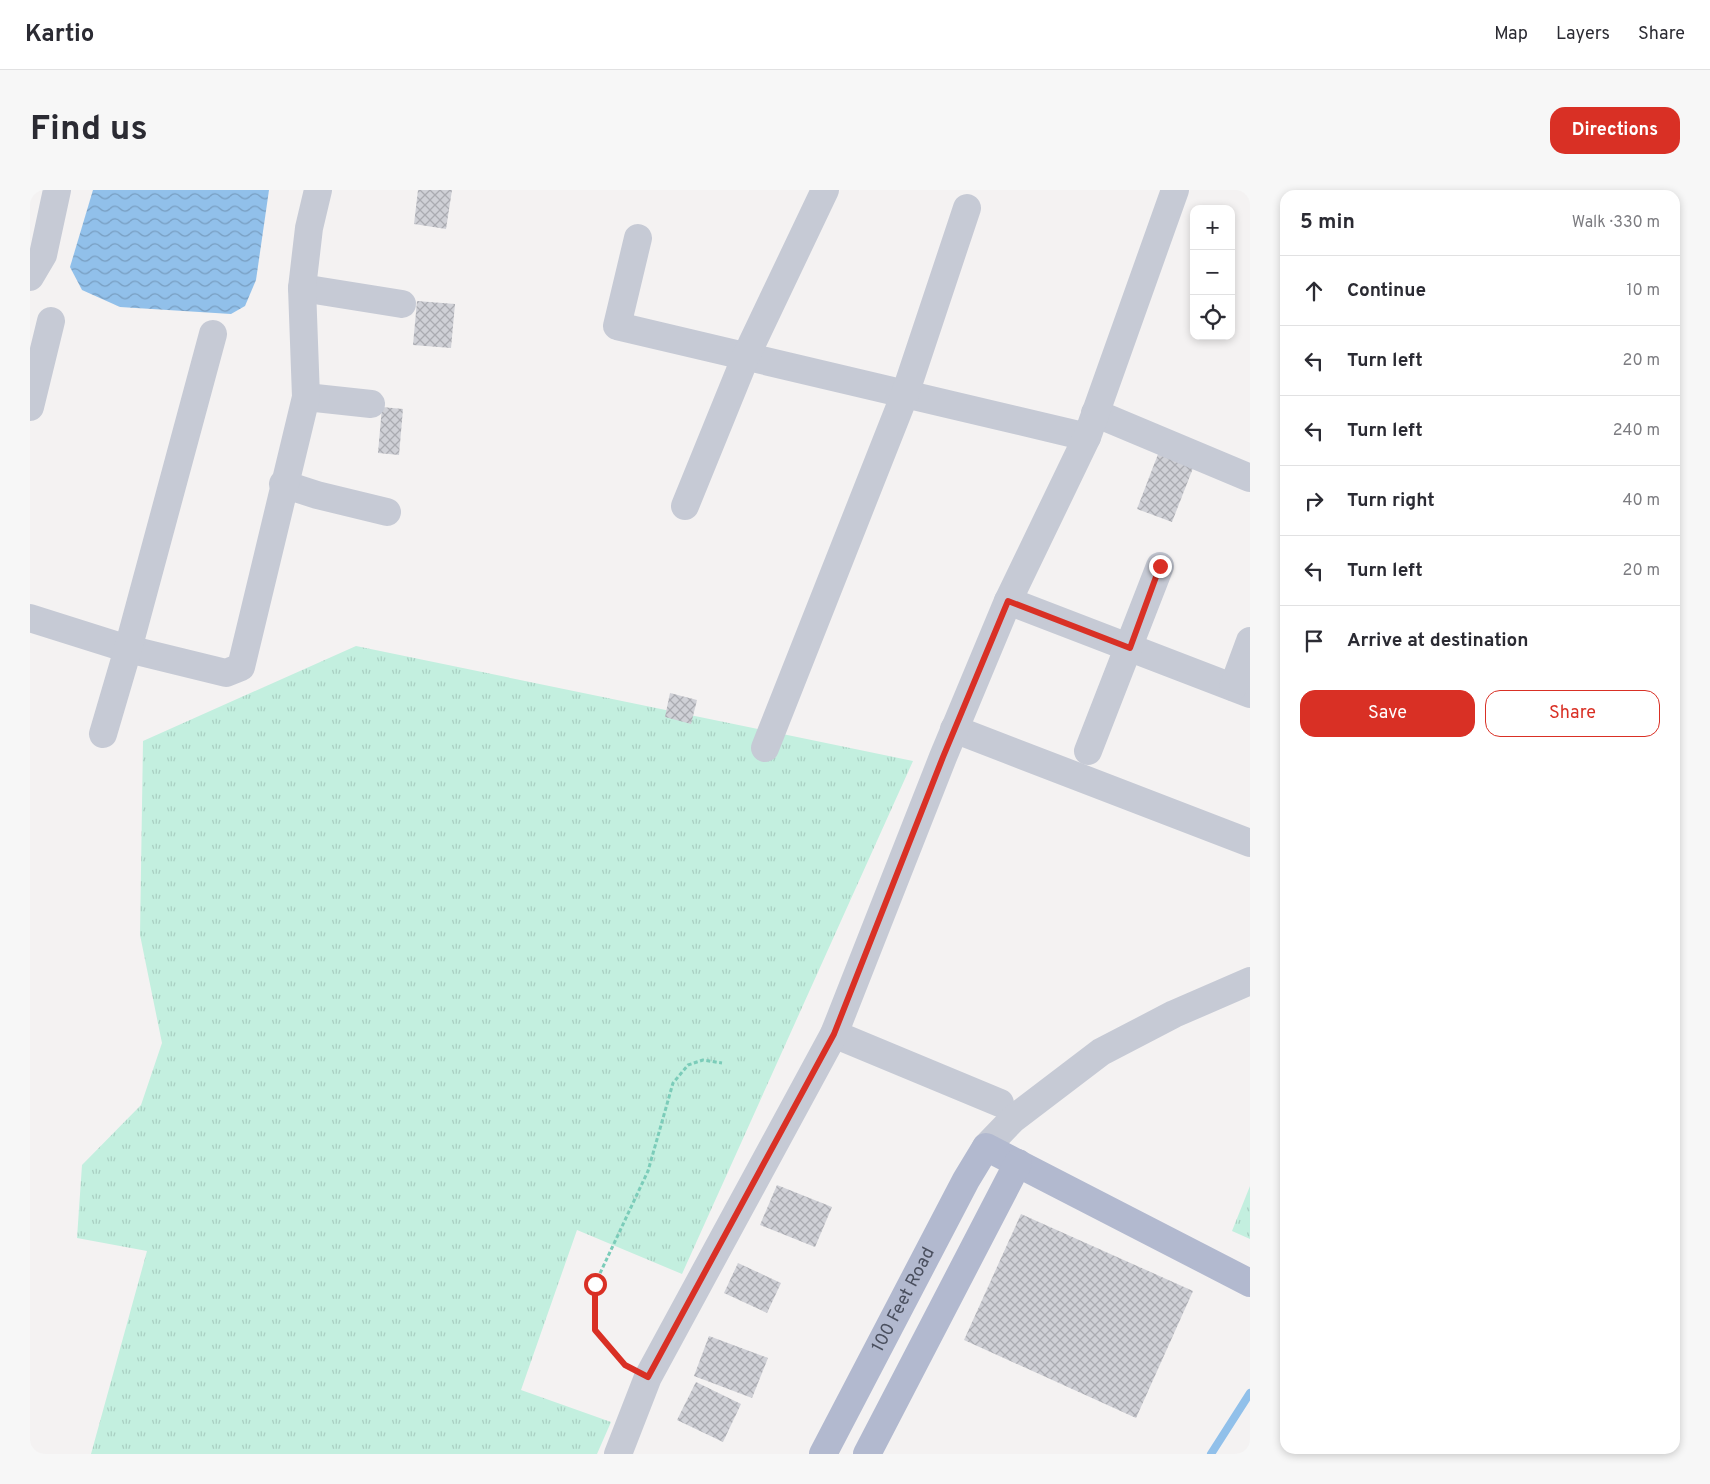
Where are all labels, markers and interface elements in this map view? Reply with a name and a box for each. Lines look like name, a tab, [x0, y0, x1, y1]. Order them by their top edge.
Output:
text: Kartio	[25, 20, 94, 50]
text: Map	[1494, 23, 1528, 46]
text: Layers	[1556, 23, 1610, 46]
text: Share	[1638, 23, 1685, 46]
button: Directions	[1550, 107, 1680, 154]
text: Find us	[30, 108, 148, 152]
map controls	[1190, 205, 1235, 340]
button: +	[1190, 205, 1235, 250]
text: 5 min	[1300, 209, 1355, 236]
text: Walk · 330 m	[1572, 213, 1660, 233]
button: −	[1190, 250, 1235, 295]
icon: ahead	[1300, 277, 1328, 305]
text: Continue	[1347, 279, 1426, 303]
text: 10 m	[1626, 281, 1660, 301]
button: locate	[1190, 295, 1235, 340]
icon: left	[1300, 347, 1328, 375]
text: Turn left	[1347, 349, 1423, 373]
text: 20 m	[1623, 351, 1660, 371]
icon: left	[1300, 417, 1328, 445]
text: Turn left	[1347, 419, 1423, 443]
text: 240 m	[1613, 421, 1660, 441]
icon: right	[1300, 487, 1328, 515]
text: Turn right	[1347, 489, 1435, 513]
text: 40 m	[1622, 491, 1660, 511]
route end	[1149, 555, 1172, 578]
icon: left	[1300, 557, 1328, 585]
text: Turn left	[1347, 559, 1423, 583]
text: 20 m	[1623, 561, 1660, 581]
icon: arrive	[1300, 627, 1328, 655]
text: Arrive at destination	[1347, 629, 1528, 653]
button: Save	[1300, 690, 1475, 737]
button: Share	[1485, 690, 1660, 737]
street label: 100 Feet Road	[867, 1243, 940, 1356]
route start	[584, 1273, 607, 1296]

